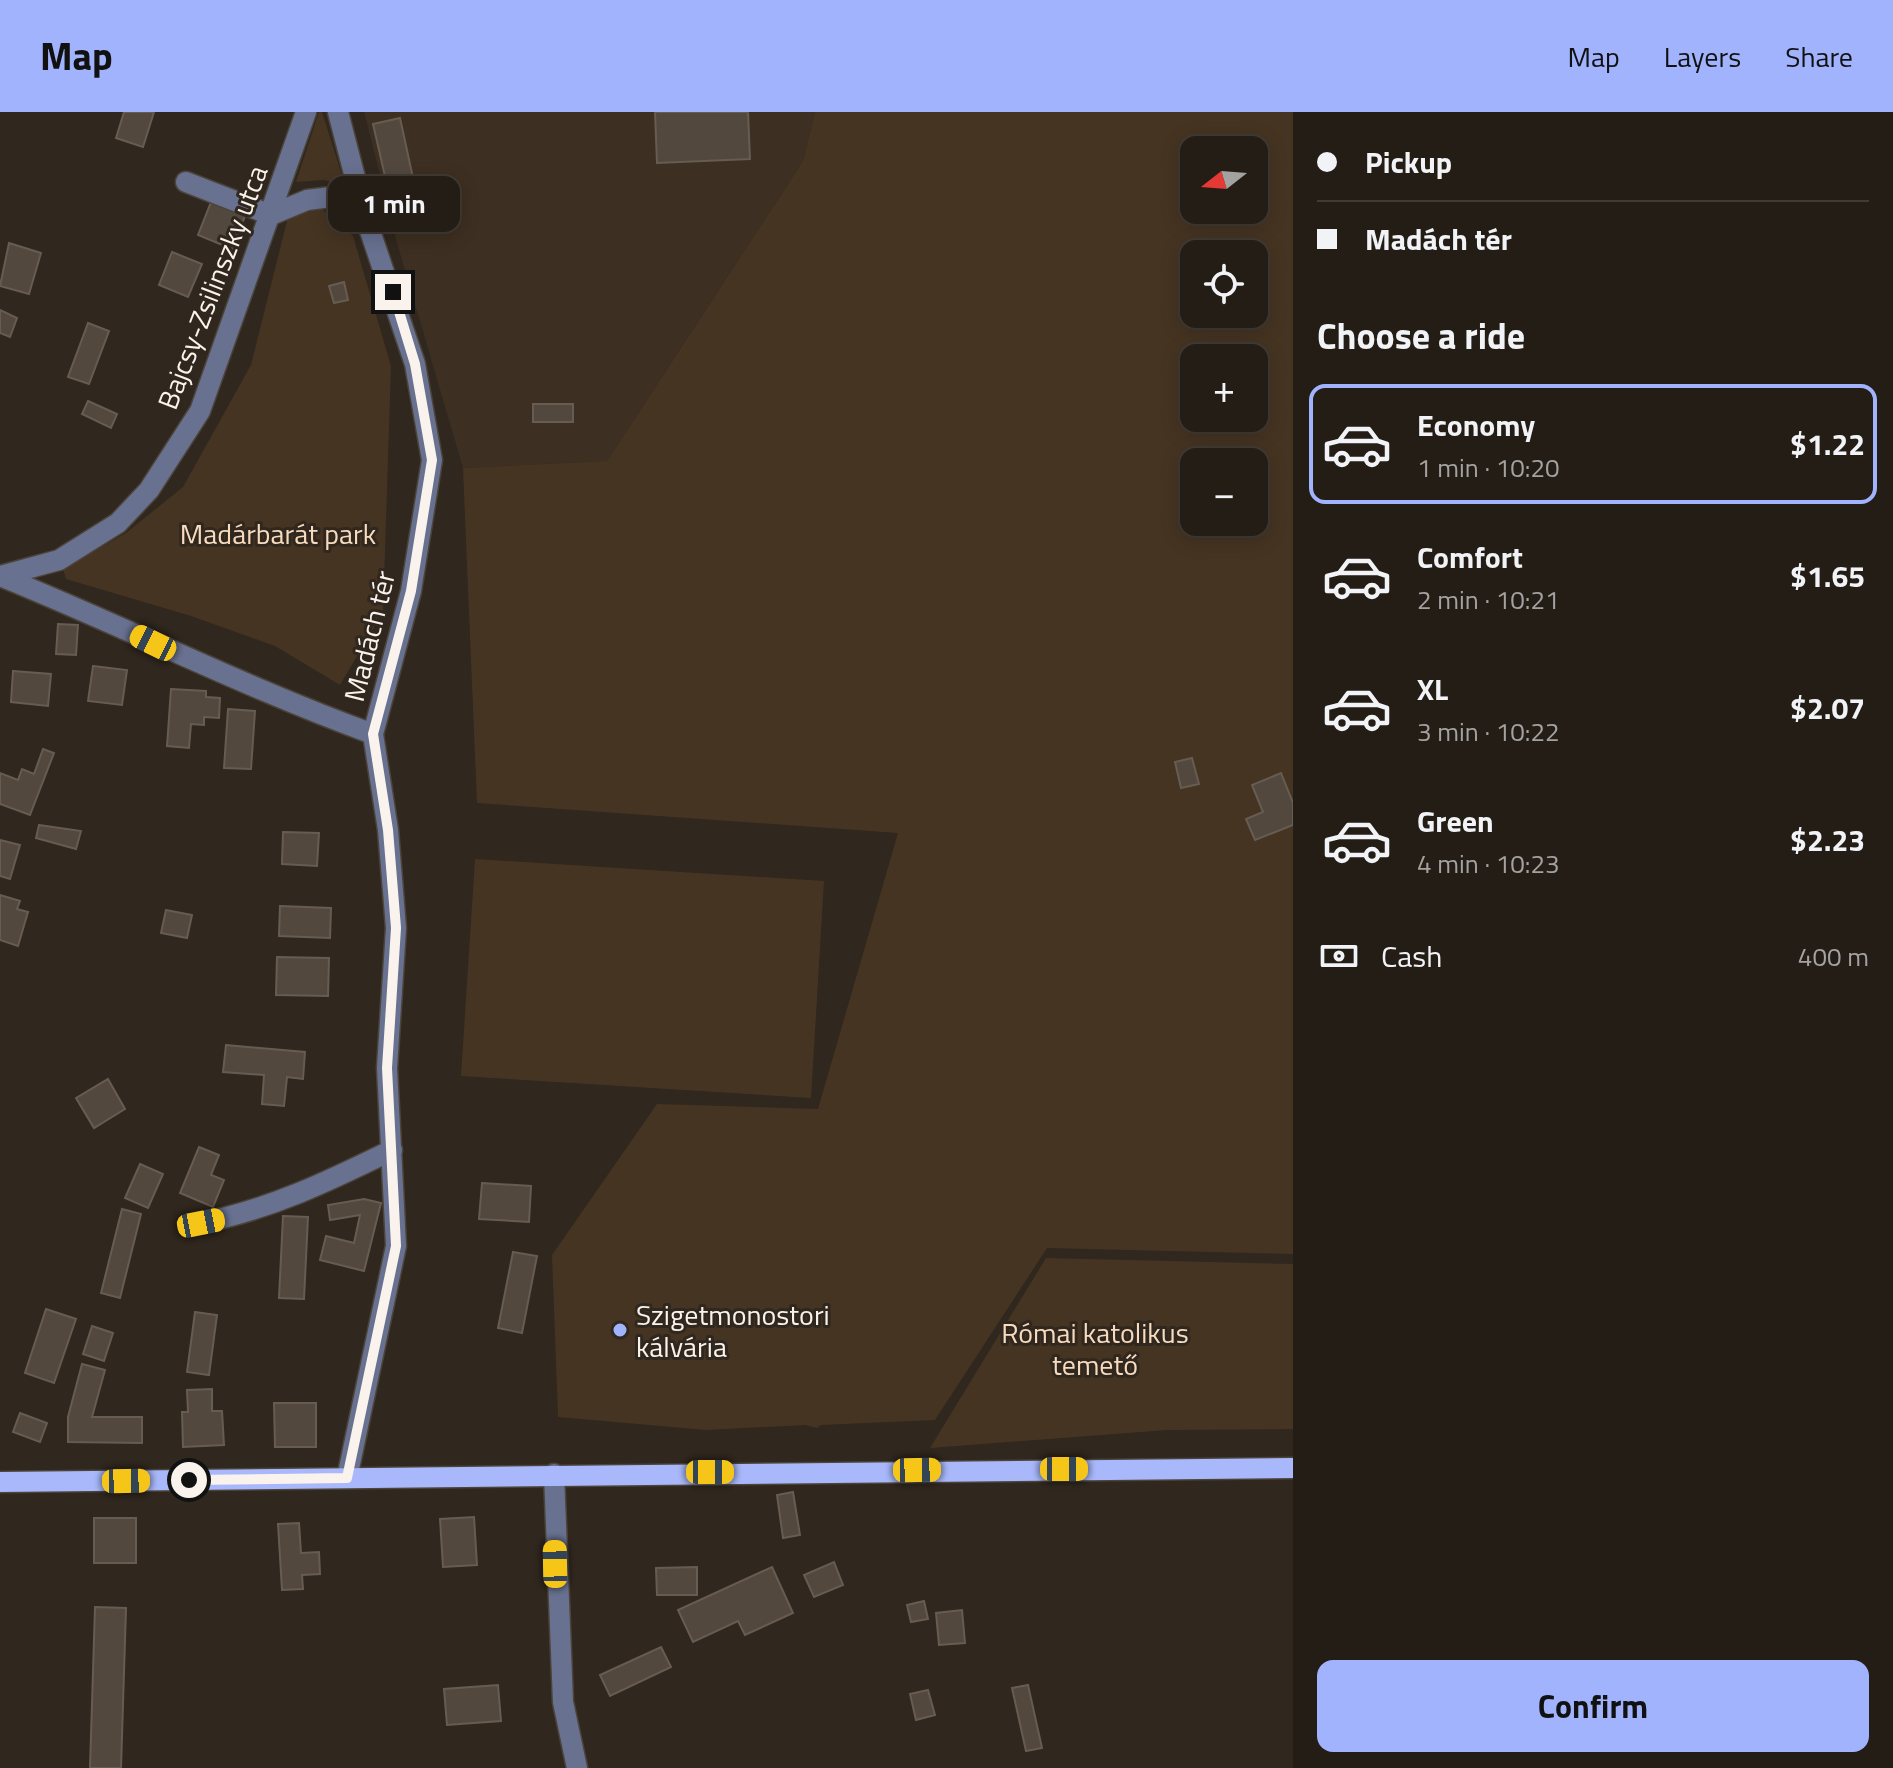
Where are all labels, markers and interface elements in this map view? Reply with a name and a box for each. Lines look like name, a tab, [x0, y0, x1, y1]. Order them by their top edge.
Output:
text: Map	[40, 27, 113, 85]
text: Map	[1567, 35, 1620, 78]
text: Layers	[1664, 35, 1741, 78]
text: Share	[1785, 35, 1853, 78]
north arrow	[1180, 136, 1268, 224]
map controls	[1180, 136, 1268, 536]
text: Pickup	[1365, 139, 1452, 185]
street label: Bajcsy-Zsilinszky utca	[146, 159, 278, 415]
callout: 1 min	[327, 176, 459, 232]
text: 1 min	[362, 184, 426, 223]
text: Madách tér	[1365, 216, 1512, 262]
button: locate	[1180, 240, 1268, 328]
route end	[375, 274, 411, 310]
text: Choose a ride	[1317, 308, 1525, 363]
button: +	[1180, 344, 1268, 432]
text: Economy	[1417, 402, 1535, 448]
icon: car	[1321, 408, 1393, 480]
text: $1.22	[1790, 421, 1865, 467]
button: −	[1180, 448, 1268, 536]
text: 1 min · 10:20	[1417, 448, 1560, 487]
park label: Madárbarát park	[180, 512, 376, 555]
text: Comfort	[1417, 534, 1523, 580]
icon: car	[1321, 540, 1393, 612]
text: $1.65	[1790, 553, 1865, 599]
street label: Madách tér	[332, 566, 406, 706]
text: 2 min · 10:21	[1417, 580, 1560, 619]
car	[126, 622, 180, 664]
text: XL	[1417, 666, 1448, 712]
icon: car	[1321, 672, 1393, 744]
text: $2.07	[1790, 685, 1865, 731]
text: 3 min · 10:22	[1417, 712, 1560, 751]
text: Green	[1417, 798, 1494, 844]
icon: car	[1321, 804, 1393, 876]
text: $2.23	[1790, 817, 1865, 863]
text: 4 min · 10:23	[1417, 844, 1560, 883]
text: Cash	[1381, 933, 1442, 979]
icon: cash	[1317, 934, 1361, 978]
text: 400 m	[1798, 937, 1869, 976]
car	[175, 1207, 227, 1239]
place label: Szigetmonostori kálvária	[636, 1293, 830, 1368]
park label: Római katolikus temető	[1001, 1311, 1189, 1386]
marker: Szigetmonostori kálvária	[611, 1321, 629, 1339]
car	[1040, 1457, 1088, 1481]
car	[893, 1458, 941, 1482]
car	[686, 1460, 734, 1484]
route start	[171, 1462, 207, 1498]
car	[102, 1469, 150, 1493]
car	[543, 1540, 567, 1588]
button: Confirm	[1317, 1660, 1869, 1752]

